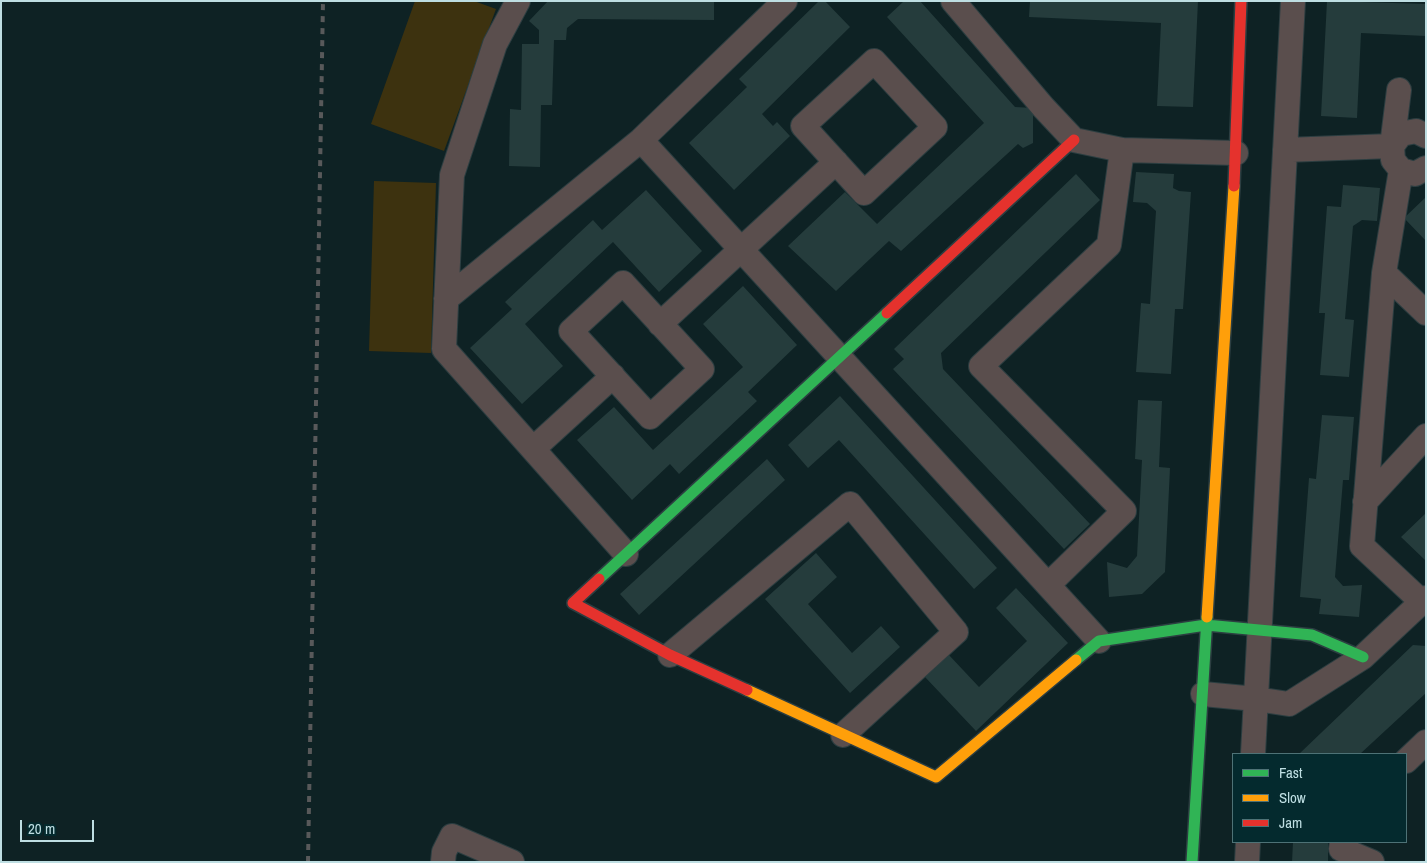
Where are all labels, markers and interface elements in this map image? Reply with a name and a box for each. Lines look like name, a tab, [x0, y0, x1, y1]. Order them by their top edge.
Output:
legend	[1232, 753, 1407, 843]
text: Fast	[1279, 762, 1302, 783]
text: Slow	[1279, 787, 1306, 808]
scale bar	[22, 810, 96, 842]
text: Jam	[1279, 812, 1302, 833]
text: 20 m	[28, 818, 55, 839]

